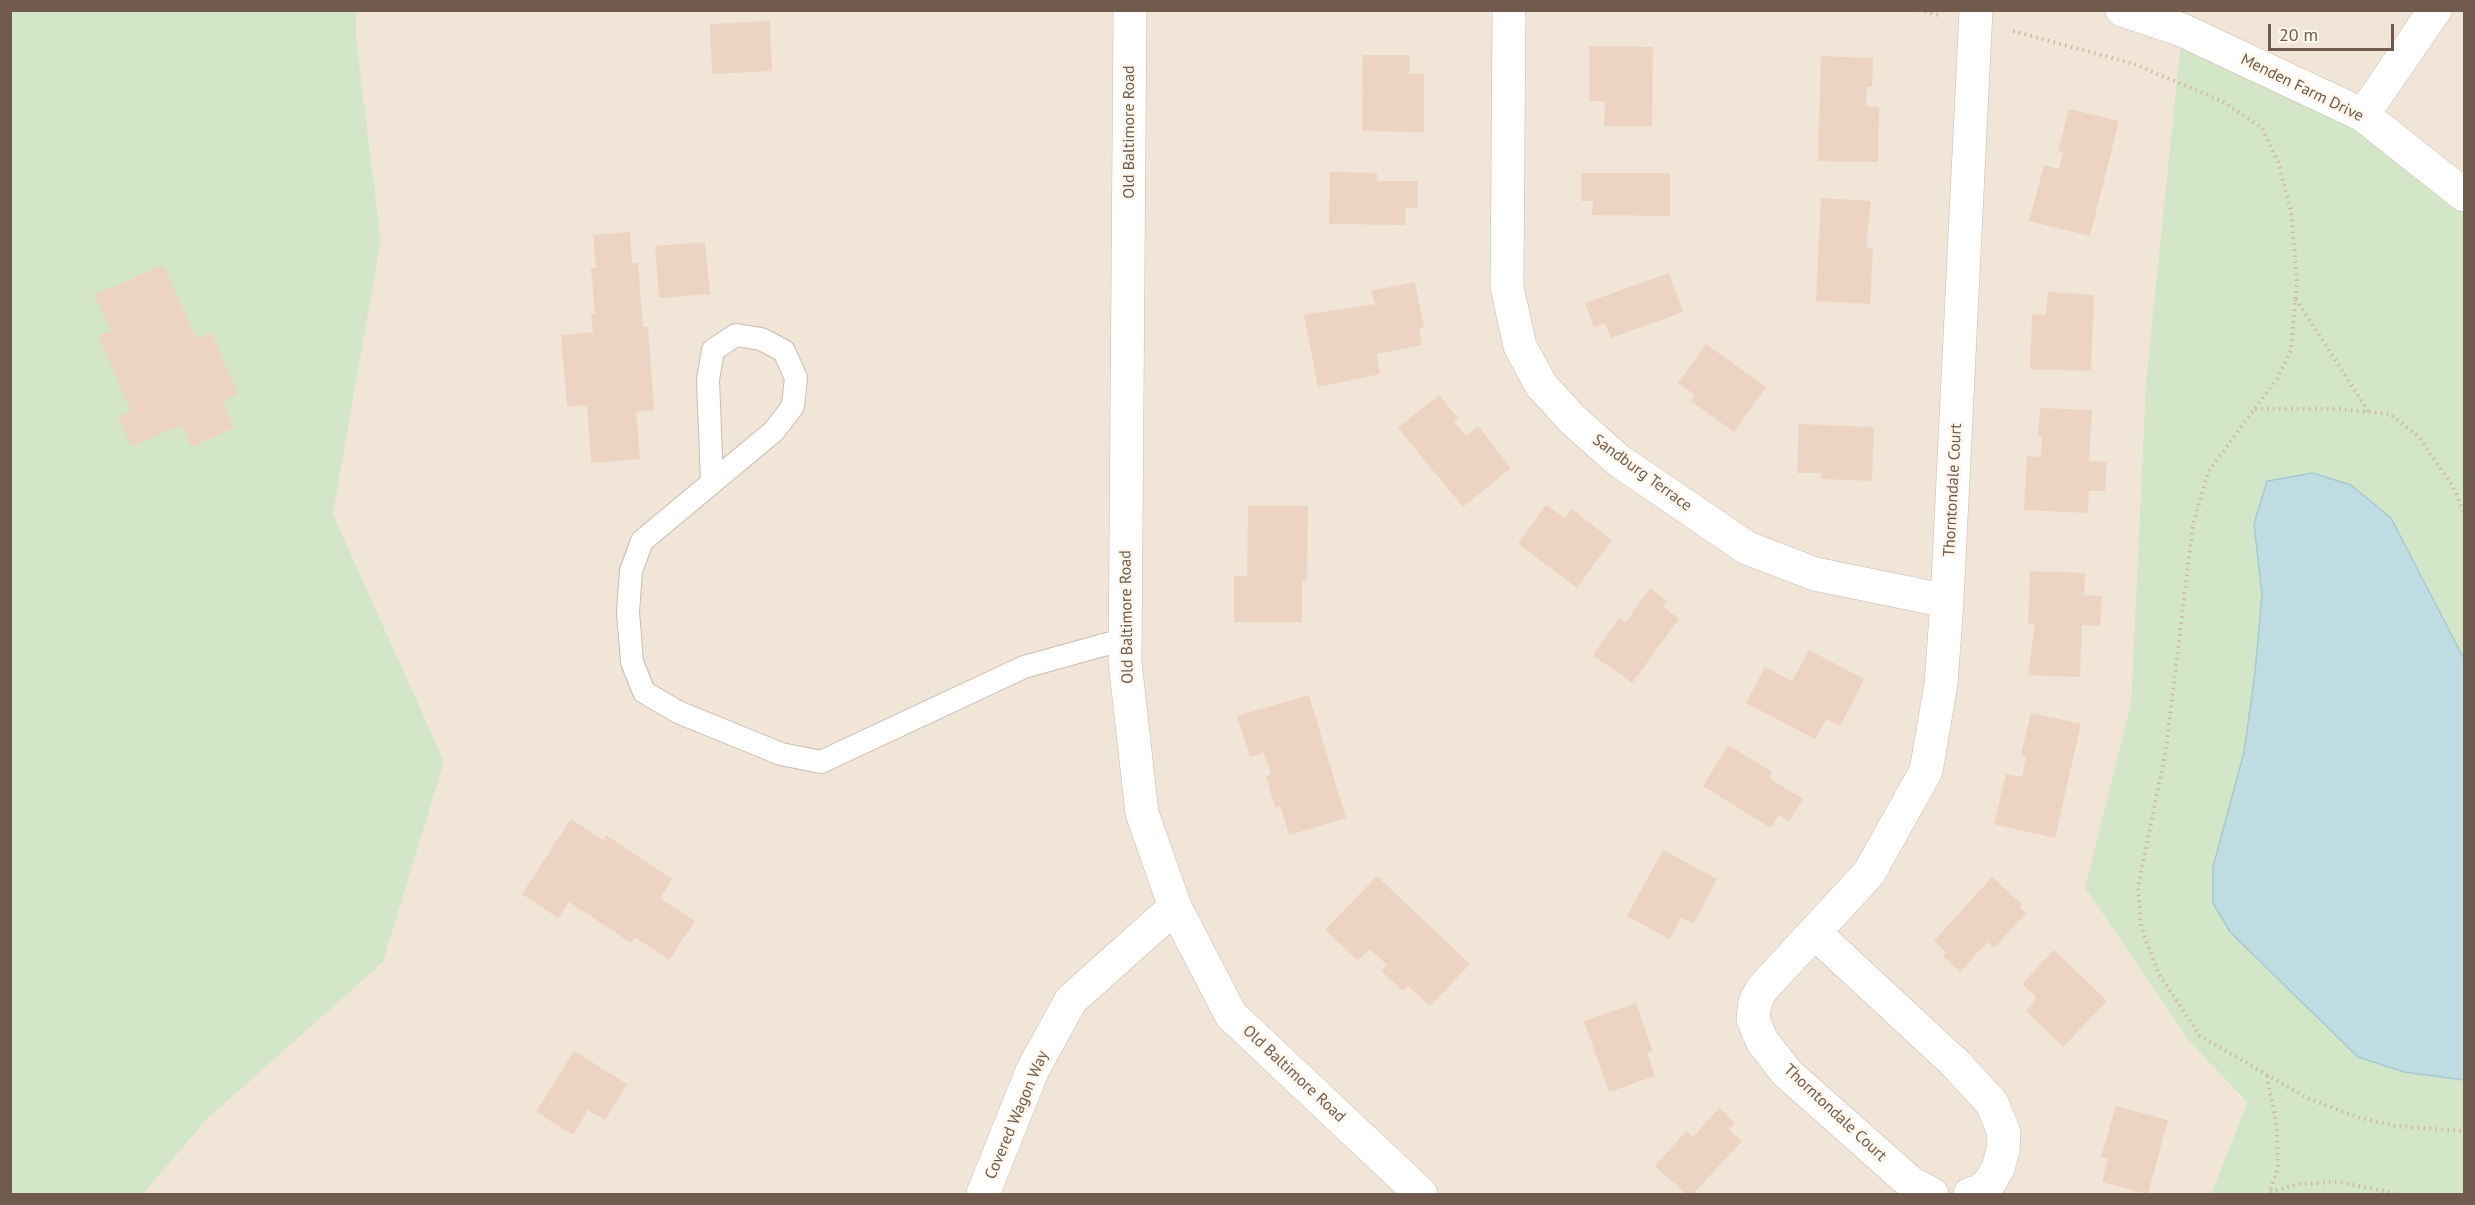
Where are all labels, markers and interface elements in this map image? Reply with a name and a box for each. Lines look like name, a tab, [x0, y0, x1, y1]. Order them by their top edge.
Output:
scale bar	[2271, 12, 2397, 50]
text: 20 m	[2279, 23, 2318, 46]
street label: Menden Farm Drive	[2238, 50, 2366, 126]
street label: Old Baltimore Road	[1119, 65, 1139, 199]
street label: Thorntondale Court	[1940, 423, 1966, 557]
street label: Sandburg Terrace	[1589, 431, 1695, 515]
street label: Old Baltimore Road	[1116, 550, 1138, 684]
street label: Old Baltimore Road	[1239, 1021, 1349, 1127]
street label: Covered Wagon Way	[981, 1048, 1053, 1182]
street label: Thorntondale Court	[1780, 1060, 1890, 1166]

